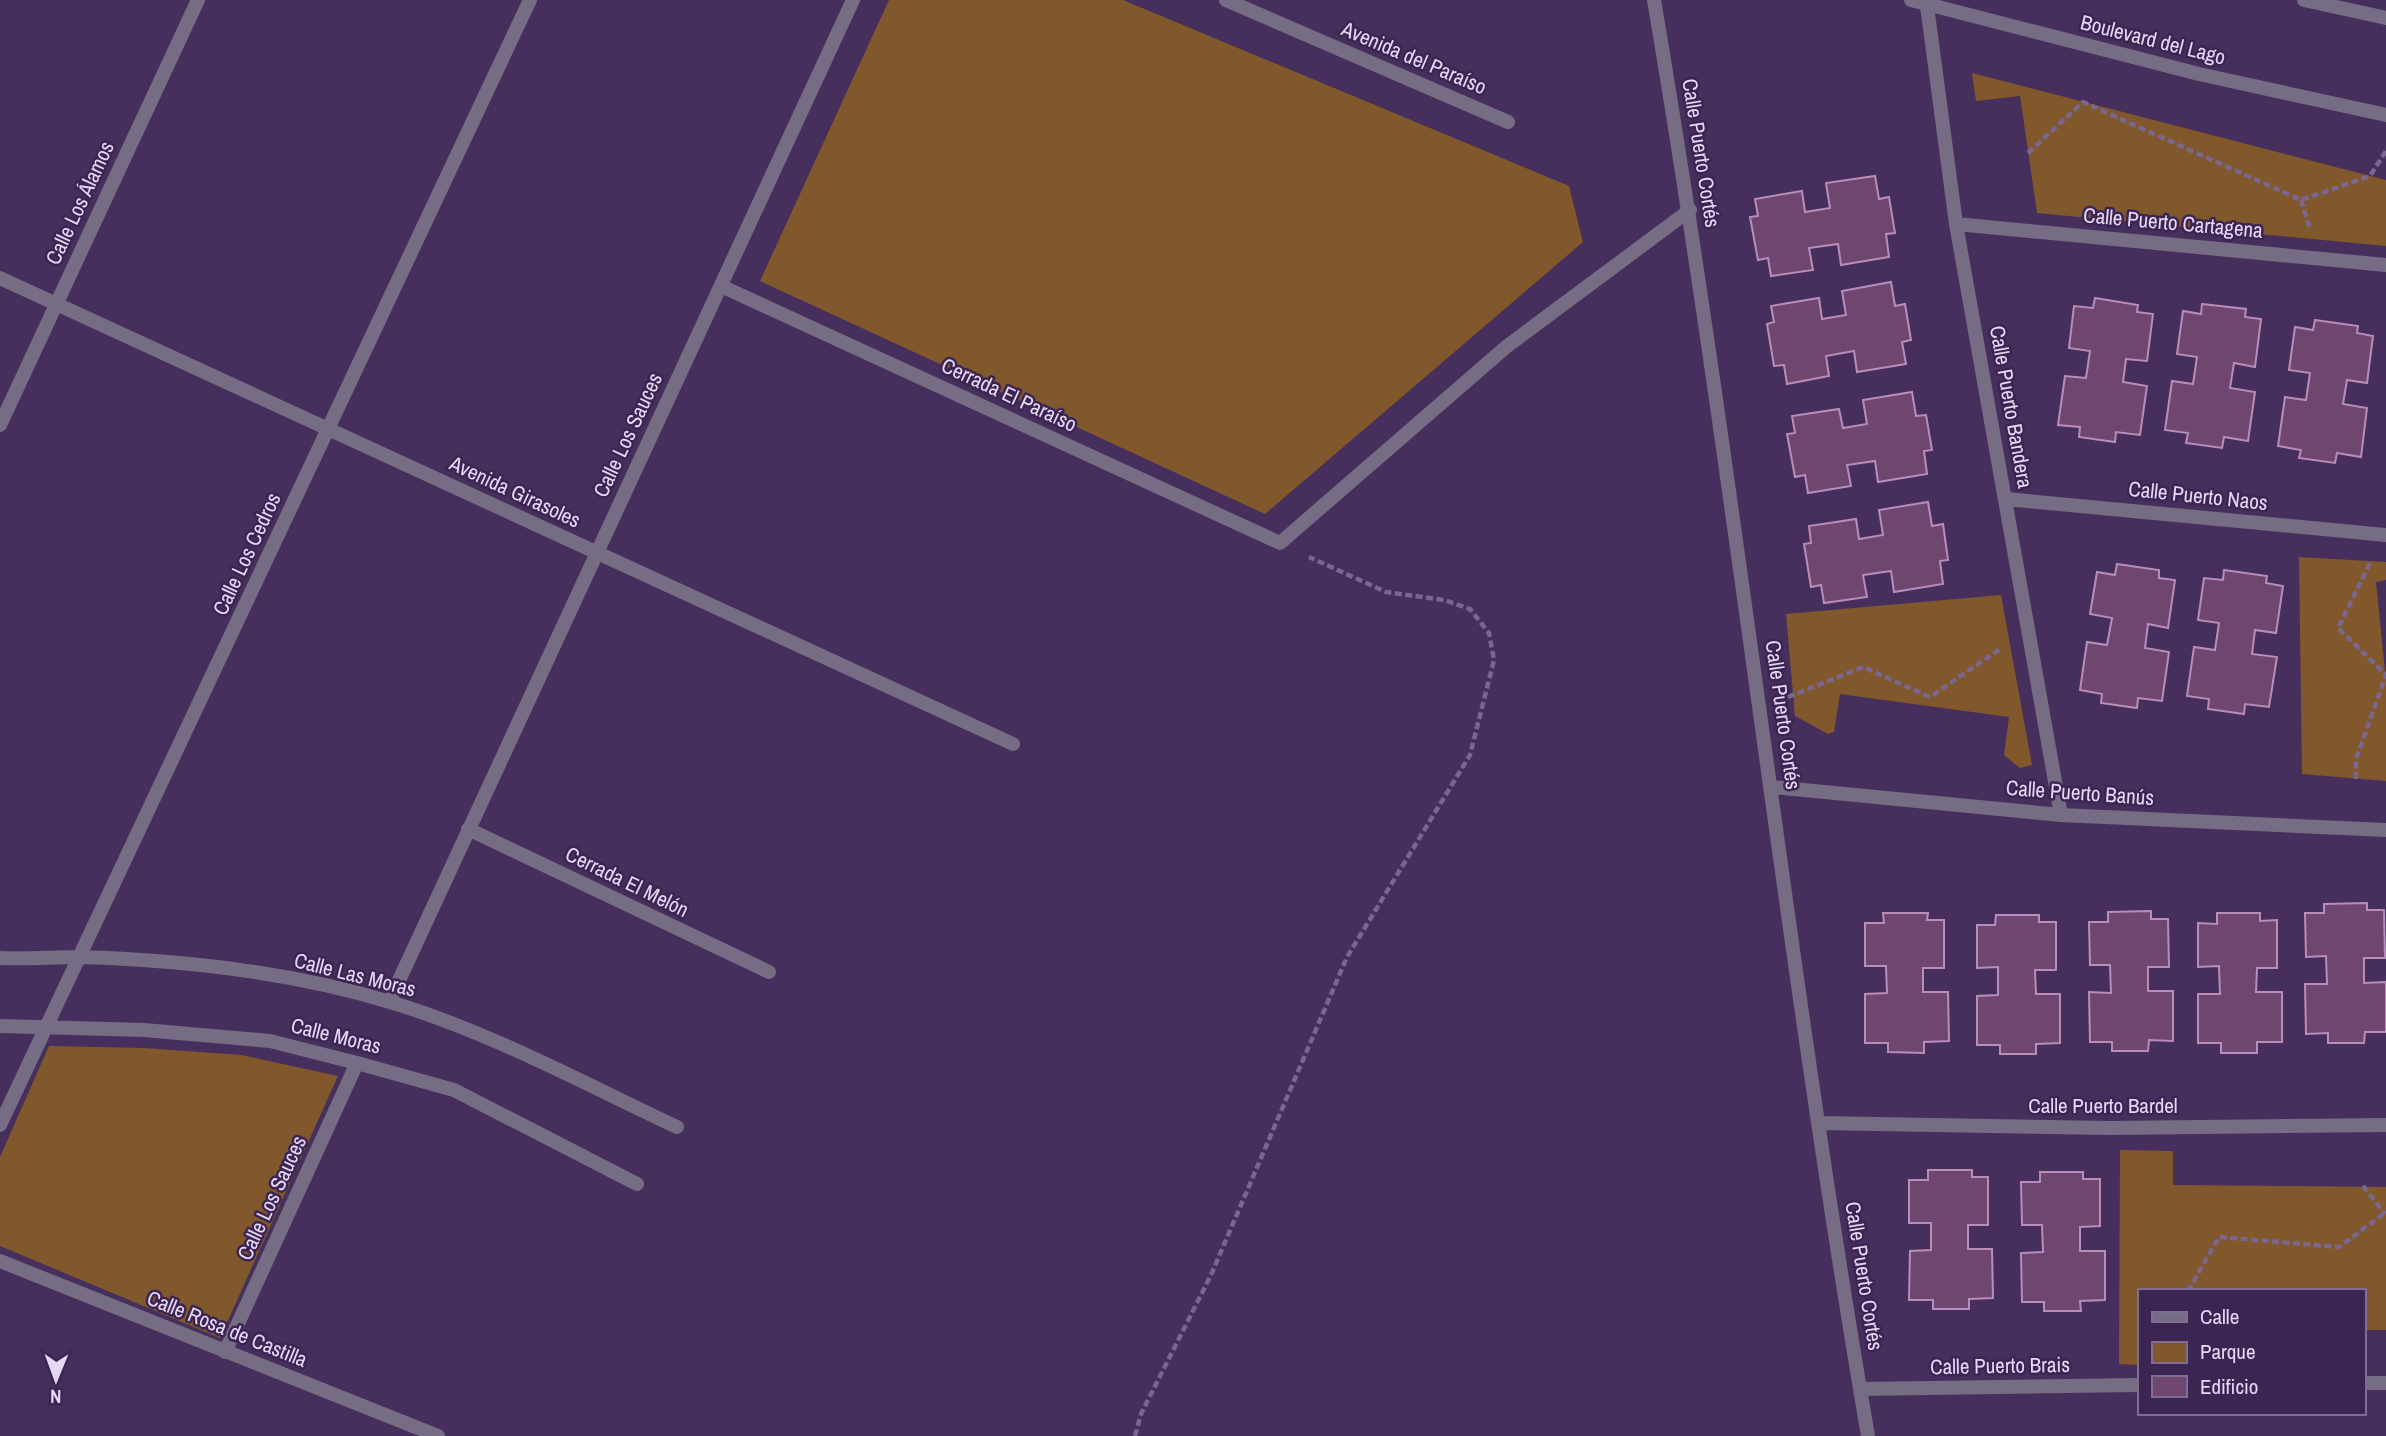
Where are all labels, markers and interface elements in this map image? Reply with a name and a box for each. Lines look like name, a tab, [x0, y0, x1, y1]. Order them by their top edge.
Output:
street label: Boulevard del Lago	[2078, 7, 2229, 72]
street label: Avenida del Paraíso	[1336, 14, 1491, 101]
street label: Calle Puerto Cortés	[1675, 76, 1728, 229]
street label: Calle Los Álamos	[38, 136, 121, 269]
street label: Calle Puerto Cartagena	[2082, 200, 2264, 245]
street label: Calle Puerto Bandera	[1983, 323, 2040, 491]
street label: Cerrada El Paraíso	[937, 350, 1082, 439]
street label: Calle Los Sauces	[586, 368, 669, 502]
street label: Avenida Girasoles	[444, 448, 585, 535]
street label: Calle Puerto Naos	[2127, 474, 2269, 517]
street label: Calle Los Cedros	[205, 488, 288, 620]
street label: Calle Puerto Cortés	[1759, 639, 1808, 791]
street label: Calle Puerto Banús	[2005, 773, 2155, 812]
street label: Cerrada El Melón	[561, 839, 694, 924]
street label: Calle Las Moras	[291, 945, 419, 1004]
street label: Calle Moras	[288, 1010, 384, 1061]
street label: Calle Puerto Bardel	[2028, 1091, 2178, 1120]
street label: Calle Los Sauces	[230, 1131, 313, 1265]
street label: Calle Puerto Cortés	[1838, 1199, 1891, 1352]
street label: Calle Rosa de Castilla	[143, 1283, 312, 1374]
legend	[2138, 1289, 2365, 1415]
text: Calle	[2200, 1302, 2239, 1331]
text: Parque	[2200, 1337, 2256, 1366]
north arrow	[21, 1345, 91, 1415]
street label: Calle Puerto Brais	[1930, 1350, 2070, 1381]
text: Edificio	[2200, 1372, 2258, 1401]
text: N	[50, 1384, 62, 1410]

